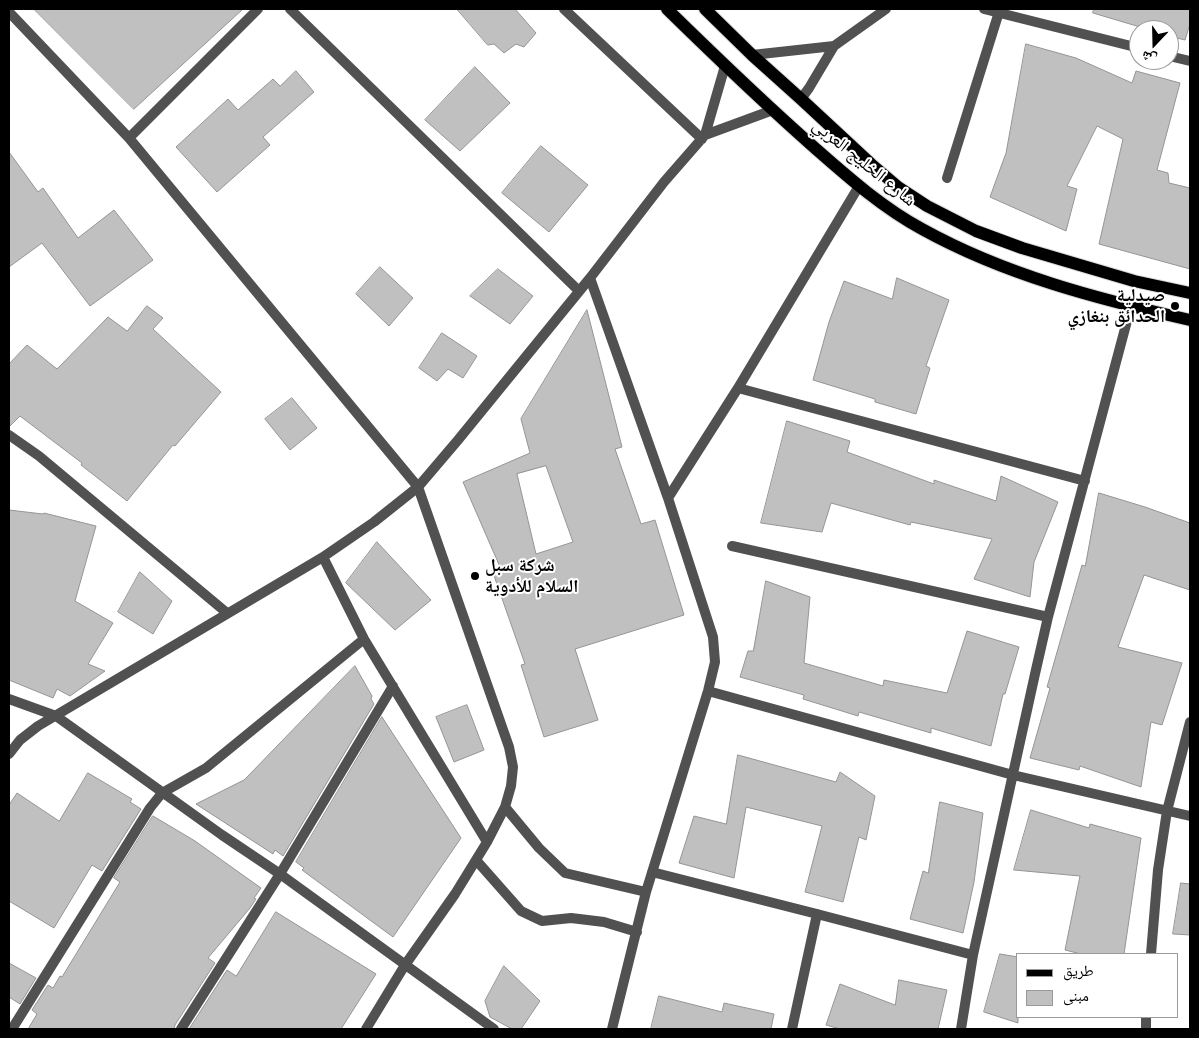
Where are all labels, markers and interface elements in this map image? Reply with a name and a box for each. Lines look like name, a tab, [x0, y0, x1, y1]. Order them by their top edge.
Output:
north arrow	[1129, 20, 1179, 70]
text: ش	[1138, 47, 1159, 70]
street label: شارع الخليج العربي	[808, 115, 920, 211]
place label: صيدلية الحدائق بنغازي	[1068, 285, 1165, 328]
marker: صيدلية الحدائق بنغازي	[1169, 300, 1181, 312]
place label: شركة سبل السلام للأدوية	[485, 555, 578, 598]
marker: شركة سبل السلام للأدوية	[469, 570, 481, 582]
legend	[1016, 953, 1179, 1018]
text: طريق	[1063, 960, 1094, 980]
text: مبنى	[1063, 985, 1089, 1005]

